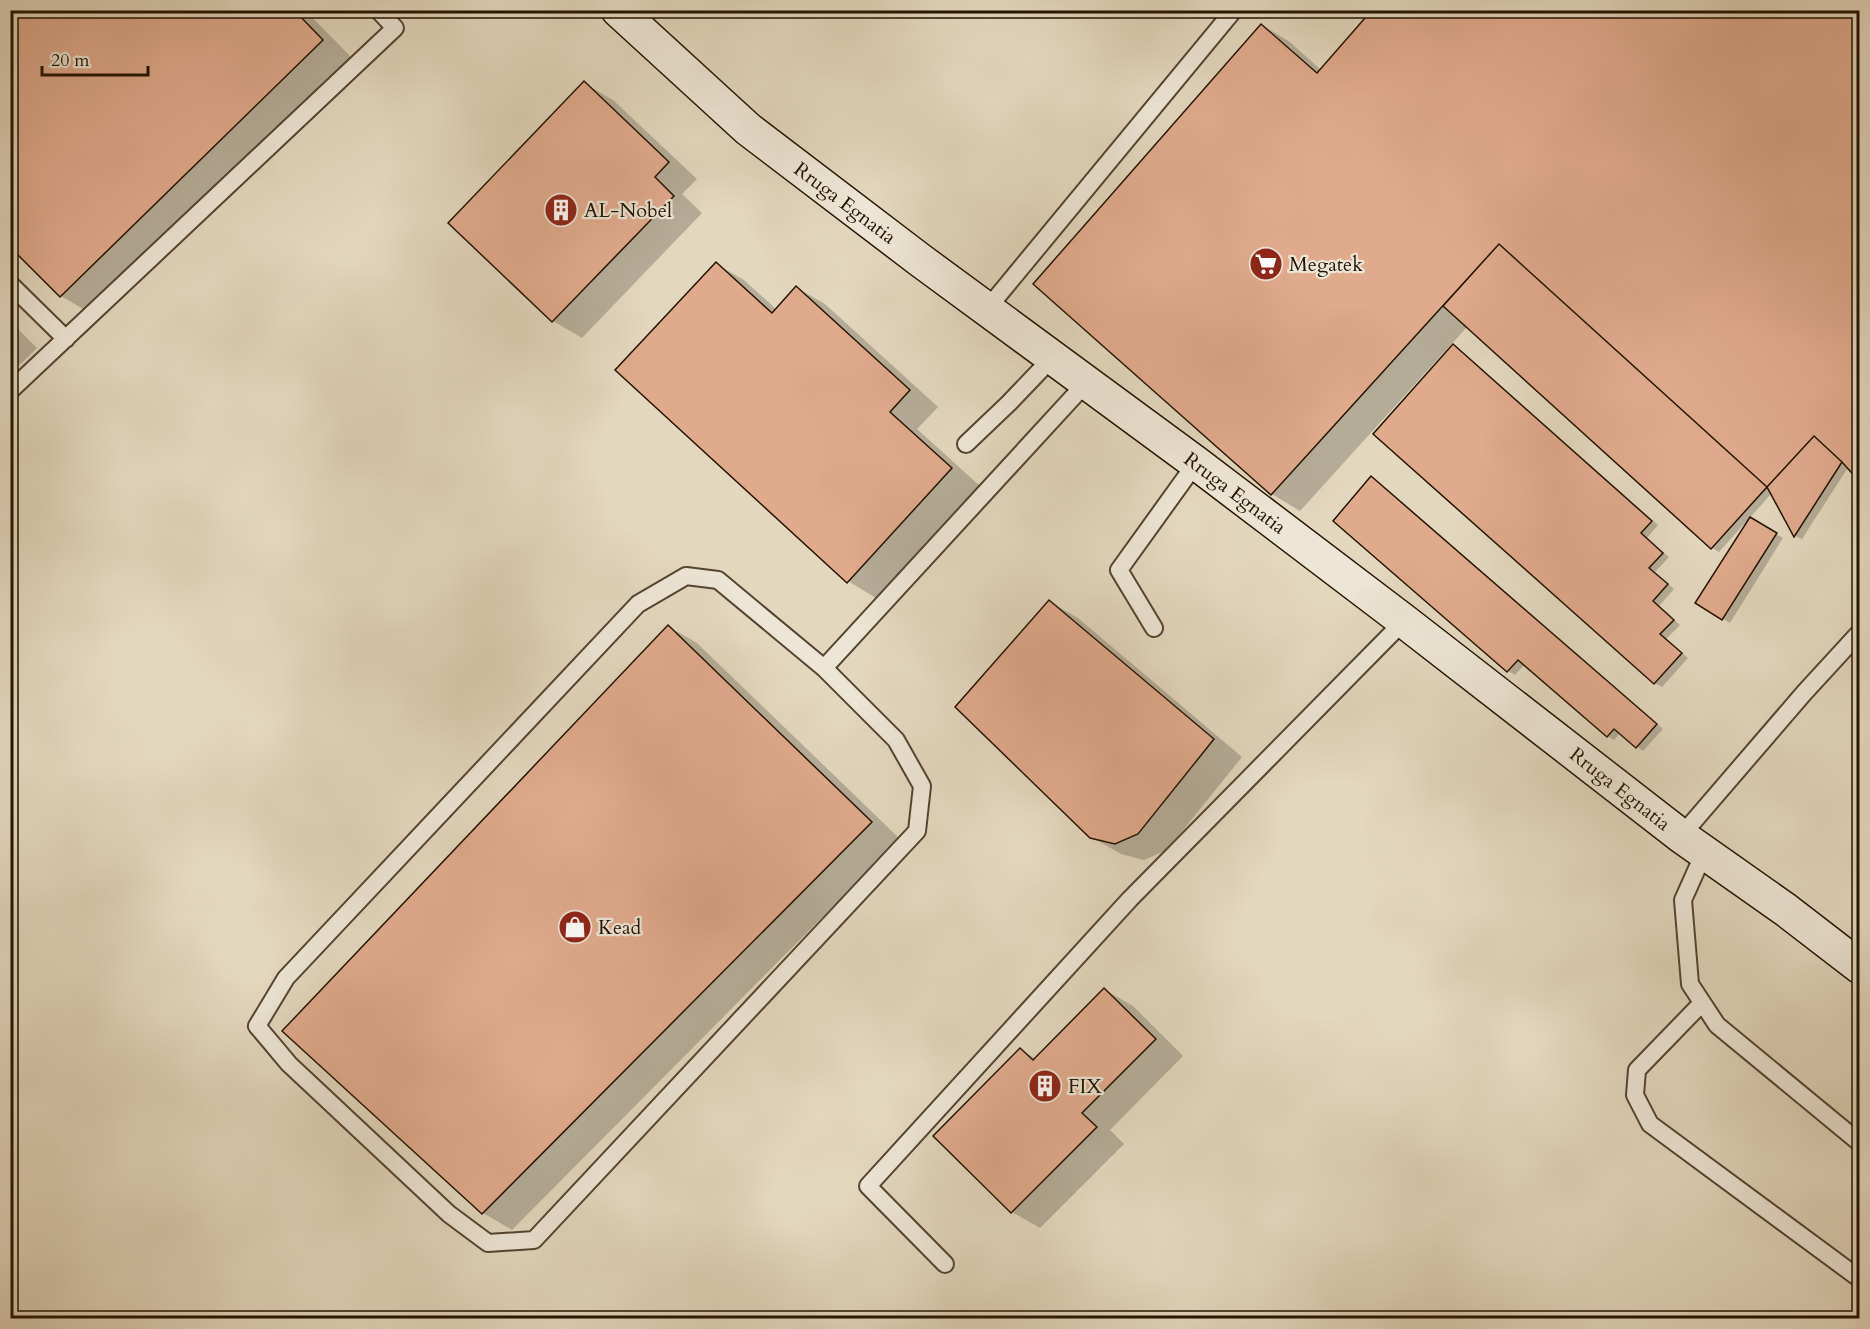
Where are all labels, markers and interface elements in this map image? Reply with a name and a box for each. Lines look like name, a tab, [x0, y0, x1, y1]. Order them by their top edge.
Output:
scale bar	[42, 39, 148, 77]
text: 20 m	[51, 48, 90, 73]
street label: Rruga Egnatia	[788, 156, 902, 251]
building icon: AL-Nobel	[543, 192, 579, 228]
place label: AL-Nobel	[584, 197, 672, 224]
supermarket icon: Megatek	[1248, 246, 1284, 282]
place label: Megatek	[1289, 251, 1363, 278]
street label: Rruga Egnatia	[1178, 446, 1292, 541]
street label: Rruga Egnatia	[1564, 741, 1676, 837]
shop icon: Kead	[557, 909, 593, 945]
place label: Kead	[598, 914, 642, 941]
building icon: FIX	[1027, 1068, 1063, 1104]
place label: FIX	[1068, 1073, 1102, 1100]

